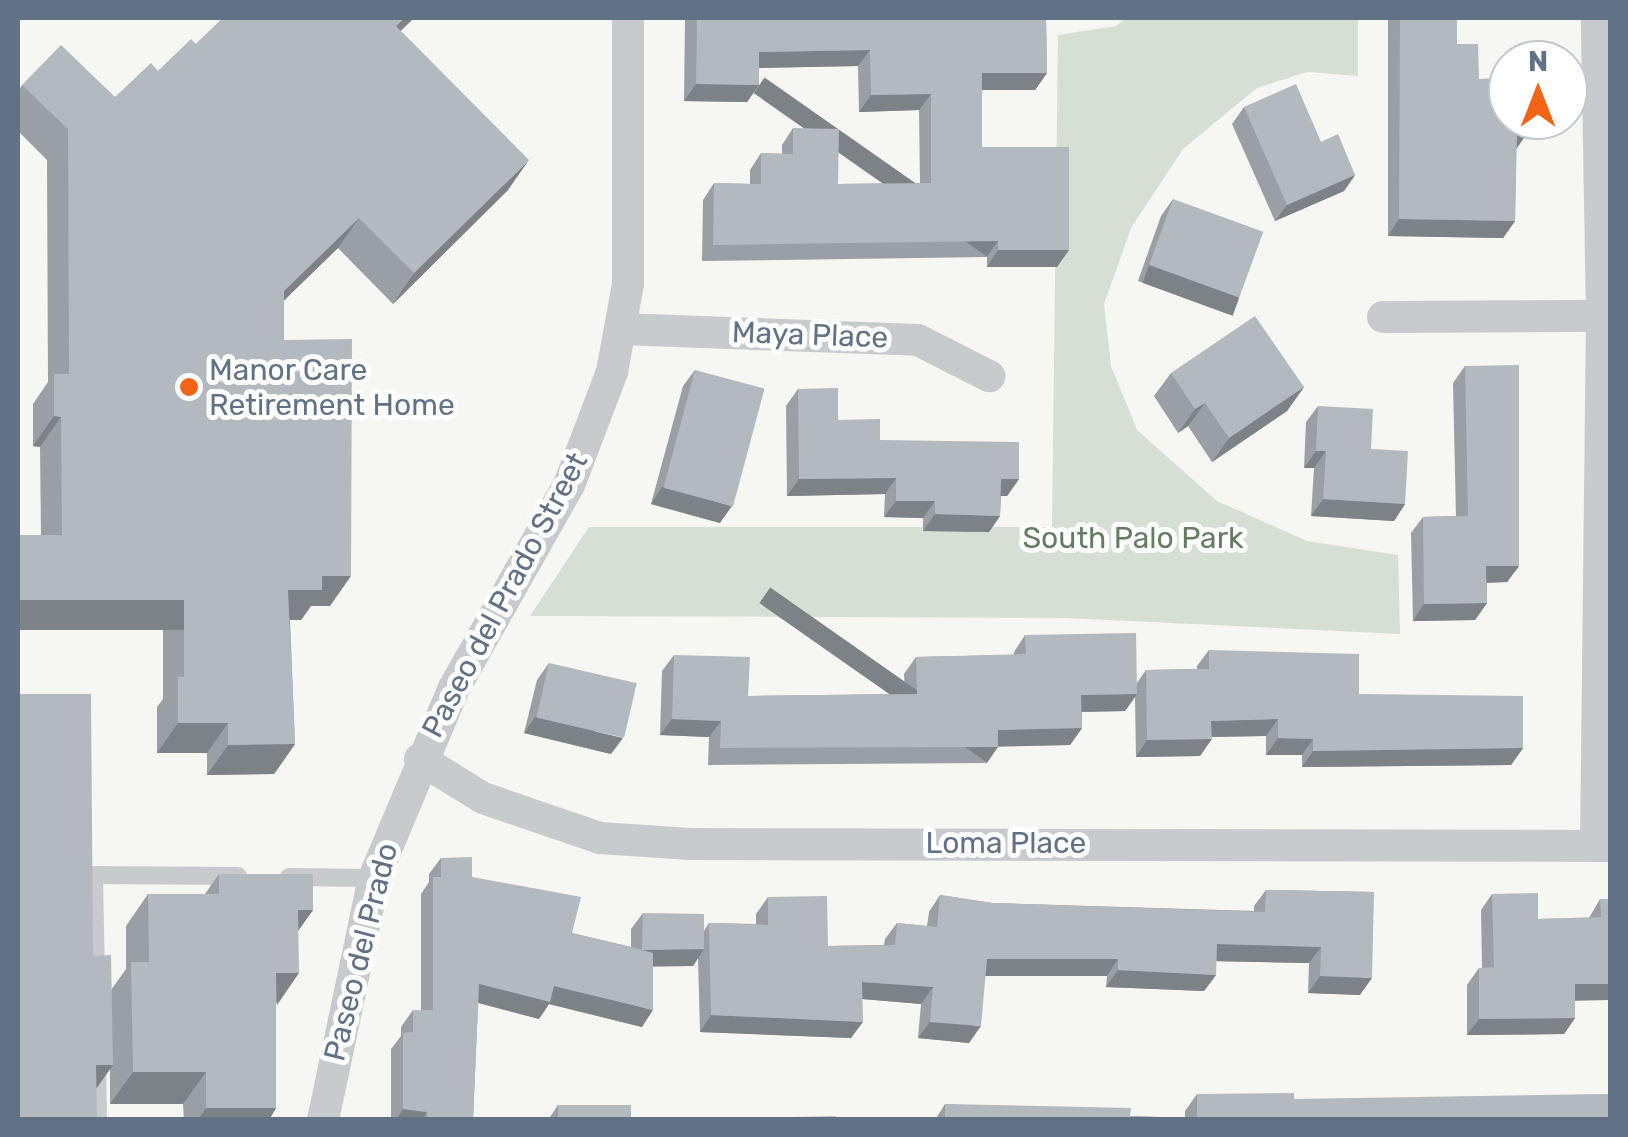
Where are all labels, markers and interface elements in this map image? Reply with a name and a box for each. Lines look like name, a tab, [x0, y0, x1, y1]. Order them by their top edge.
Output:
north arrow	[1488, 40, 1588, 140]
text: N	[1528, 45, 1548, 78]
street label: Maya Place	[731, 314, 889, 356]
place label: Manor Care Retirement Home	[209, 352, 455, 422]
marker: Manor Care Retirement Home	[178, 376, 200, 398]
street label: Paseo del Prado Street	[415, 446, 595, 744]
park label: South Palo Park	[1022, 520, 1244, 556]
street label: Loma Place	[926, 825, 1086, 861]
street label: Paseo del Prado	[316, 839, 406, 1065]

